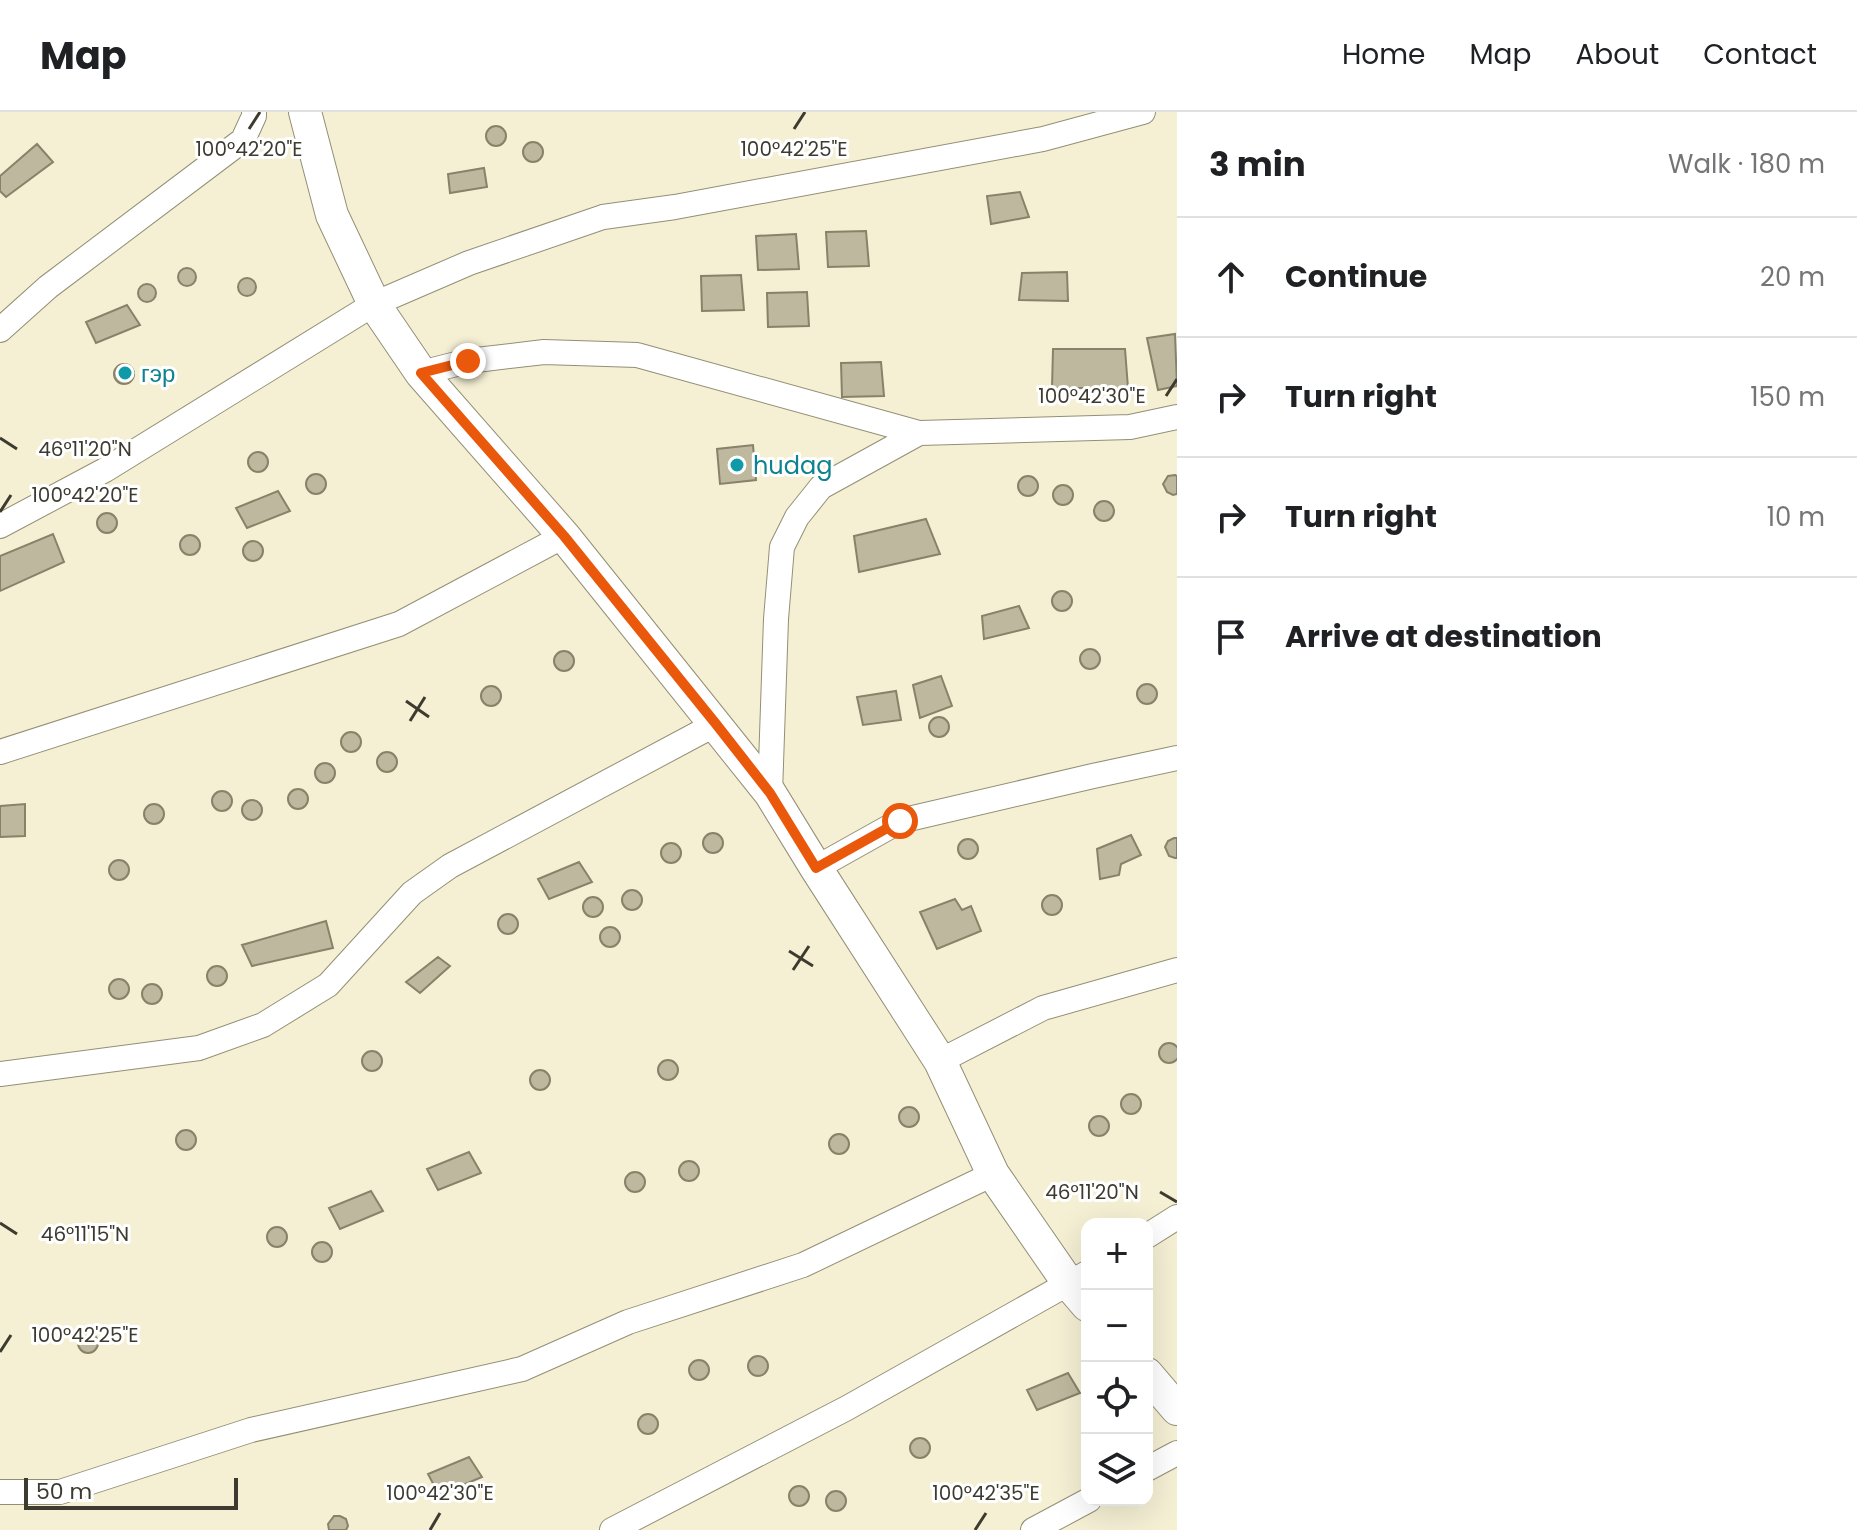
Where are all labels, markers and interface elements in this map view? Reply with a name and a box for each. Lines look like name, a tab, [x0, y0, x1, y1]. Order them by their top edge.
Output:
text: Map	[40, 29, 127, 82]
text: Home	[1342, 35, 1425, 74]
text: Map	[1469, 35, 1531, 74]
text: About	[1575, 35, 1659, 74]
text: Contact	[1703, 35, 1817, 74]
text: 100°42'20"E	[195, 135, 303, 163]
text: 100°42'25"E	[740, 135, 848, 163]
text: 3 min	[1209, 140, 1306, 188]
text: Walk · 180 m	[1668, 146, 1825, 182]
icon: ahead	[1209, 255, 1253, 299]
text: Continue	[1285, 255, 1427, 298]
text: 20 m	[1760, 259, 1825, 295]
route end	[450, 343, 486, 379]
place label: гэр	[141, 357, 175, 390]
marker: гэр	[116, 364, 134, 382]
icon: right	[1209, 375, 1253, 419]
text: Turn right	[1285, 375, 1437, 418]
text: 150 m	[1750, 379, 1825, 415]
text: 100°42'30"E	[1038, 382, 1146, 410]
text: 46°11'20"N	[38, 435, 132, 463]
place label: hudag	[753, 449, 832, 482]
marker: hudag	[728, 456, 746, 474]
text: 100°42'20"E	[31, 481, 139, 509]
icon: right	[1209, 495, 1253, 539]
text: Turn right	[1285, 495, 1437, 538]
text: 10 m	[1767, 499, 1825, 535]
icon: arrive	[1209, 615, 1253, 659]
text: Arrive at destination	[1285, 615, 1602, 658]
route start	[882, 803, 918, 839]
text: 46°11'20"N	[1045, 1178, 1139, 1206]
map controls	[1081, 1218, 1153, 1506]
button: +	[1081, 1218, 1153, 1290]
text: 46°11'15"N	[41, 1220, 129, 1248]
button: −	[1081, 1290, 1153, 1362]
text: 100°42'25"E	[31, 1321, 139, 1349]
button: locate	[1081, 1362, 1153, 1434]
button: layers	[1081, 1434, 1153, 1506]
scale bar	[24, 1474, 238, 1510]
text: 50 m	[36, 1476, 92, 1507]
text: 100°42'30"E	[386, 1479, 494, 1507]
text: 100°42'35"E	[932, 1479, 1040, 1507]

